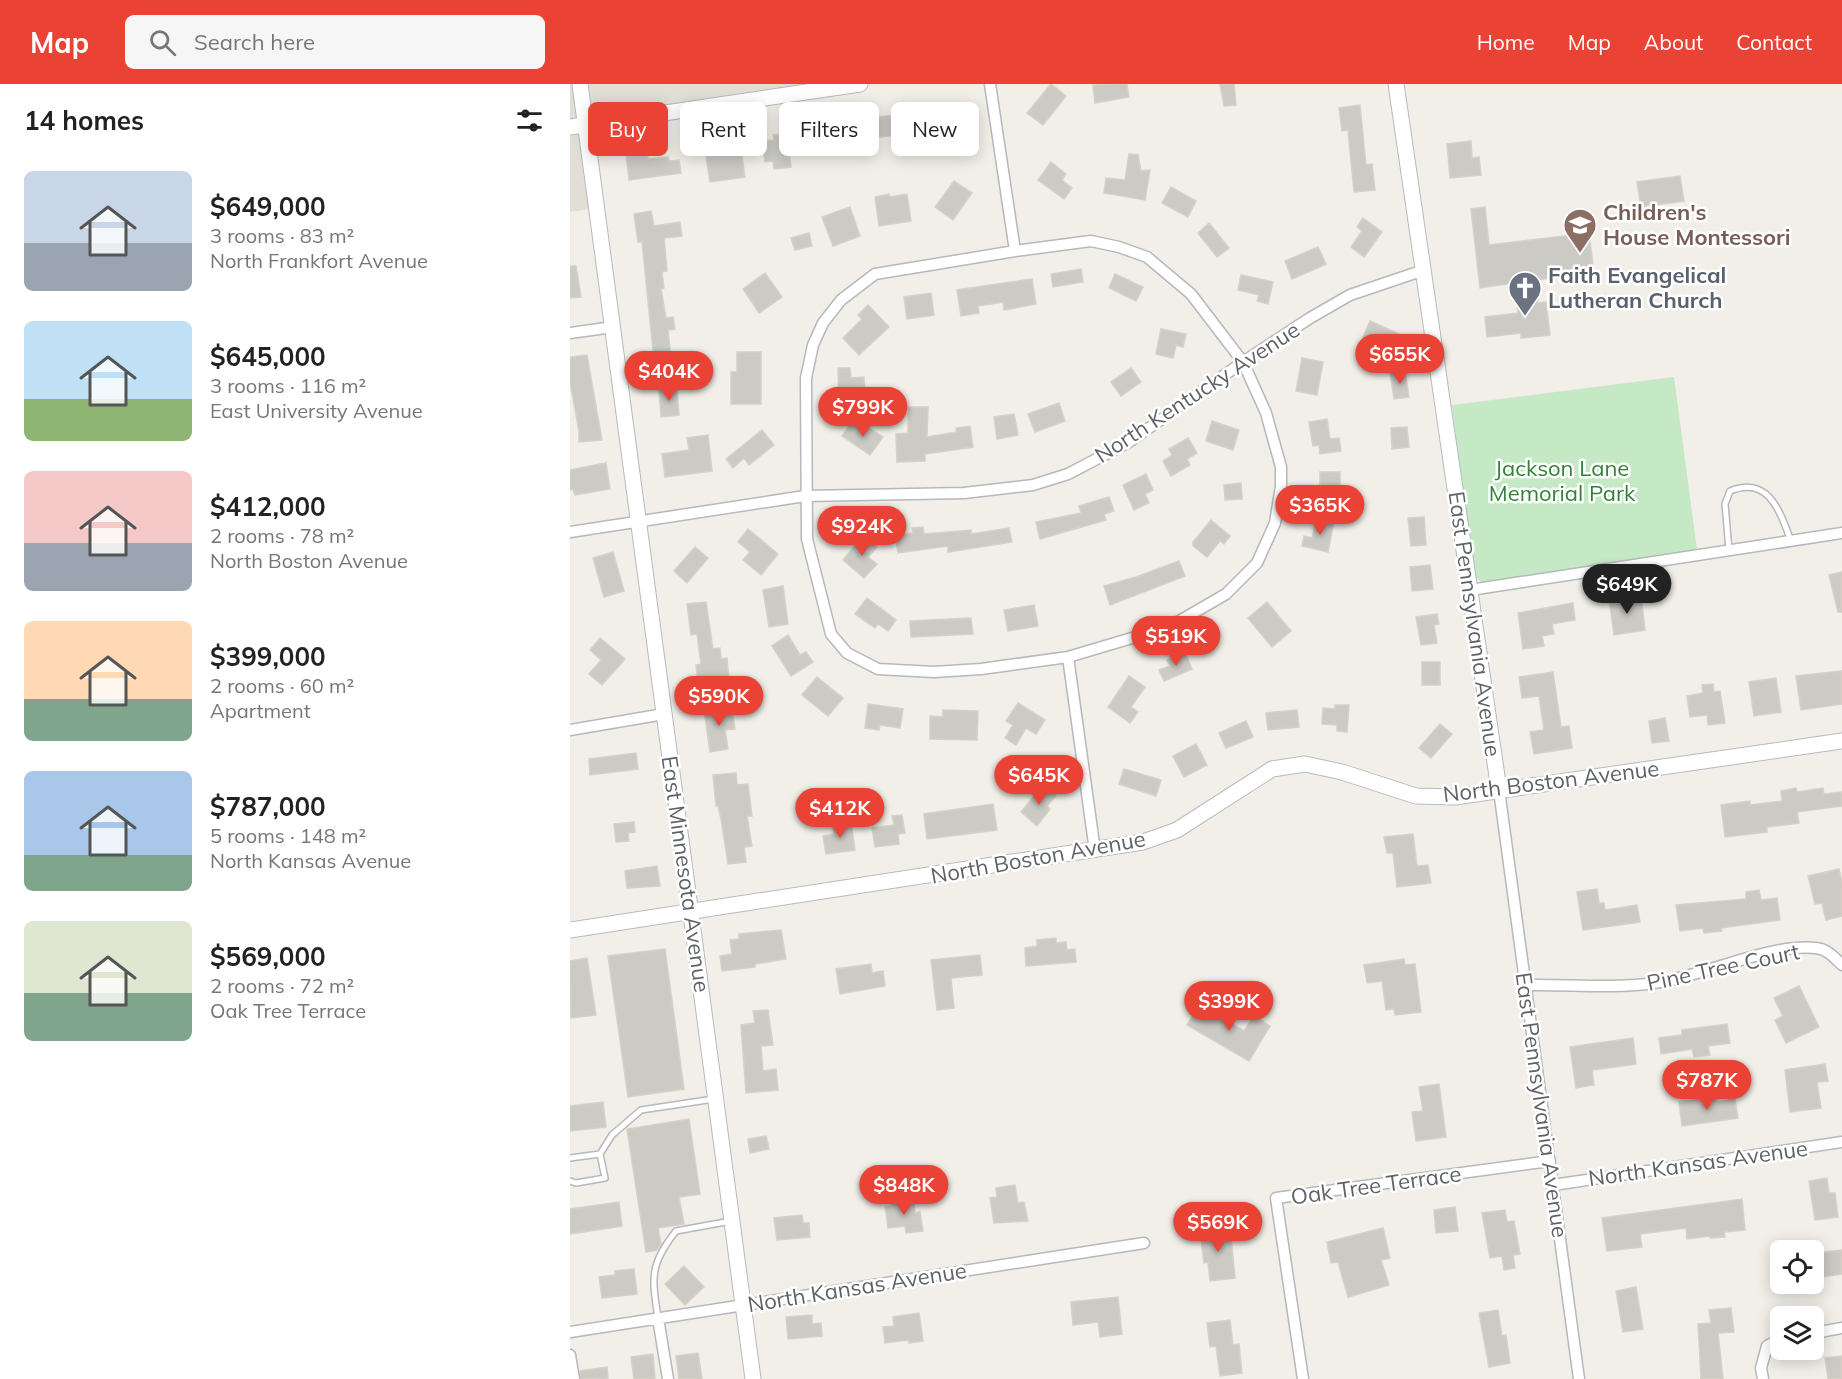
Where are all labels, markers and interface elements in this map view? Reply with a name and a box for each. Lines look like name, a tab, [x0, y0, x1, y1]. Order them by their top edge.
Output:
search box	[125, 15, 545, 69]
text: Map	[30, 25, 89, 60]
icon: search	[146, 26, 179, 59]
text: Search here	[194, 28, 315, 56]
text: Home	[1477, 29, 1535, 55]
text: Map	[1568, 29, 1611, 55]
text: About	[1644, 29, 1703, 55]
text: Contact	[1736, 29, 1812, 55]
chip: Buy	[588, 102, 668, 156]
chip: Rent	[680, 102, 767, 156]
chip: Filters	[779, 102, 879, 156]
chip: New	[891, 102, 979, 156]
text: 14 homes	[24, 104, 144, 137]
icon: filters	[513, 104, 546, 137]
text: $649,000	[210, 190, 326, 223]
icon: home	[72, 195, 144, 267]
place label: Children's House Montessori	[1603, 198, 1790, 251]
school or university icon: Children's House Montessori	[1562, 207, 1598, 254]
text: 3 rooms · 83 m²	[210, 223, 354, 248]
text: North Frankfort Avenue	[210, 248, 428, 273]
place label: Faith Evangelical Lutheran Church	[1548, 261, 1726, 314]
church icon: Faith Evangelical Lutheran Church	[1507, 270, 1543, 317]
street label: North Kentucky Avenue	[1089, 315, 1305, 469]
pin: $655K	[1358, 334, 1442, 385]
text: $645,000	[210, 340, 326, 373]
text: $655K	[1369, 341, 1431, 366]
icon: home	[72, 345, 144, 417]
pin: $404K	[627, 351, 711, 402]
text: $404K	[638, 358, 700, 383]
text: 3 rooms · 116 m²	[210, 373, 366, 398]
pin: $799K	[821, 387, 905, 438]
text: $799K	[832, 394, 894, 419]
text: East University Avenue	[210, 398, 423, 423]
park label: Jackson Lane Memorial Park	[1489, 454, 1636, 507]
pin: $365K	[1278, 485, 1362, 536]
street label: East Pennsylvania Avenue	[1443, 489, 1507, 759]
text: $412,000	[210, 490, 326, 523]
text: $365K	[1289, 492, 1351, 517]
icon: home	[72, 495, 144, 567]
pin: $924K	[820, 506, 904, 557]
text: $924K	[831, 513, 893, 538]
text: 2 rooms · 78 m²	[210, 523, 354, 548]
text: North Boston Avenue	[210, 548, 408, 573]
pin: $649K	[1585, 564, 1669, 615]
text: $649K	[1596, 571, 1658, 596]
pin: $519K	[1134, 616, 1218, 667]
text: $519K	[1145, 623, 1207, 648]
text: $399,000	[210, 640, 326, 673]
icon: home	[72, 645, 144, 717]
text: 2 rooms · 60 m²	[210, 673, 354, 698]
pin: $590K	[677, 676, 761, 727]
text: $590K	[688, 683, 750, 708]
text: Apartment	[210, 698, 311, 723]
street label: East Minnesota Avenue	[656, 754, 716, 994]
street label: North Boston Avenue	[1441, 754, 1661, 808]
pin: $645K	[997, 755, 1081, 806]
text: $645K	[1008, 762, 1070, 787]
pin: $412K	[798, 788, 882, 839]
text: $787,000	[210, 790, 326, 823]
icon: home	[72, 795, 144, 867]
text: $412K	[809, 795, 871, 820]
text: 5 rooms · 148 m²	[210, 823, 366, 848]
street label: North Boston Avenue	[928, 824, 1148, 890]
text: North Kansas Avenue	[210, 848, 411, 873]
street label: Pine Tree Court	[1644, 937, 1802, 997]
text: $569,000	[210, 940, 326, 973]
icon: home	[72, 945, 144, 1017]
street label: East Pennsylvania Avenue	[1510, 970, 1574, 1240]
text: 2 rooms · 72 m²	[210, 973, 354, 998]
pin: $399K	[1187, 981, 1271, 1032]
text: $399K	[1198, 988, 1260, 1013]
text: Oak Tree Terrace	[210, 998, 366, 1023]
pin: $787K	[1665, 1060, 1749, 1111]
text: $787K	[1676, 1067, 1738, 1092]
street label: North Kansas Avenue	[1586, 1134, 1810, 1192]
street label: Oak Tree Terrace	[1289, 1159, 1463, 1211]
pin: $848K	[862, 1165, 946, 1216]
text: $848K	[873, 1172, 935, 1197]
pin: $569K	[1176, 1202, 1260, 1253]
text: $569K	[1187, 1209, 1249, 1234]
map controls	[1770, 1240, 1824, 1360]
button: locate	[1770, 1240, 1824, 1294]
street label: North Kansas Avenue	[746, 1256, 968, 1318]
button: layers	[1770, 1306, 1824, 1360]

